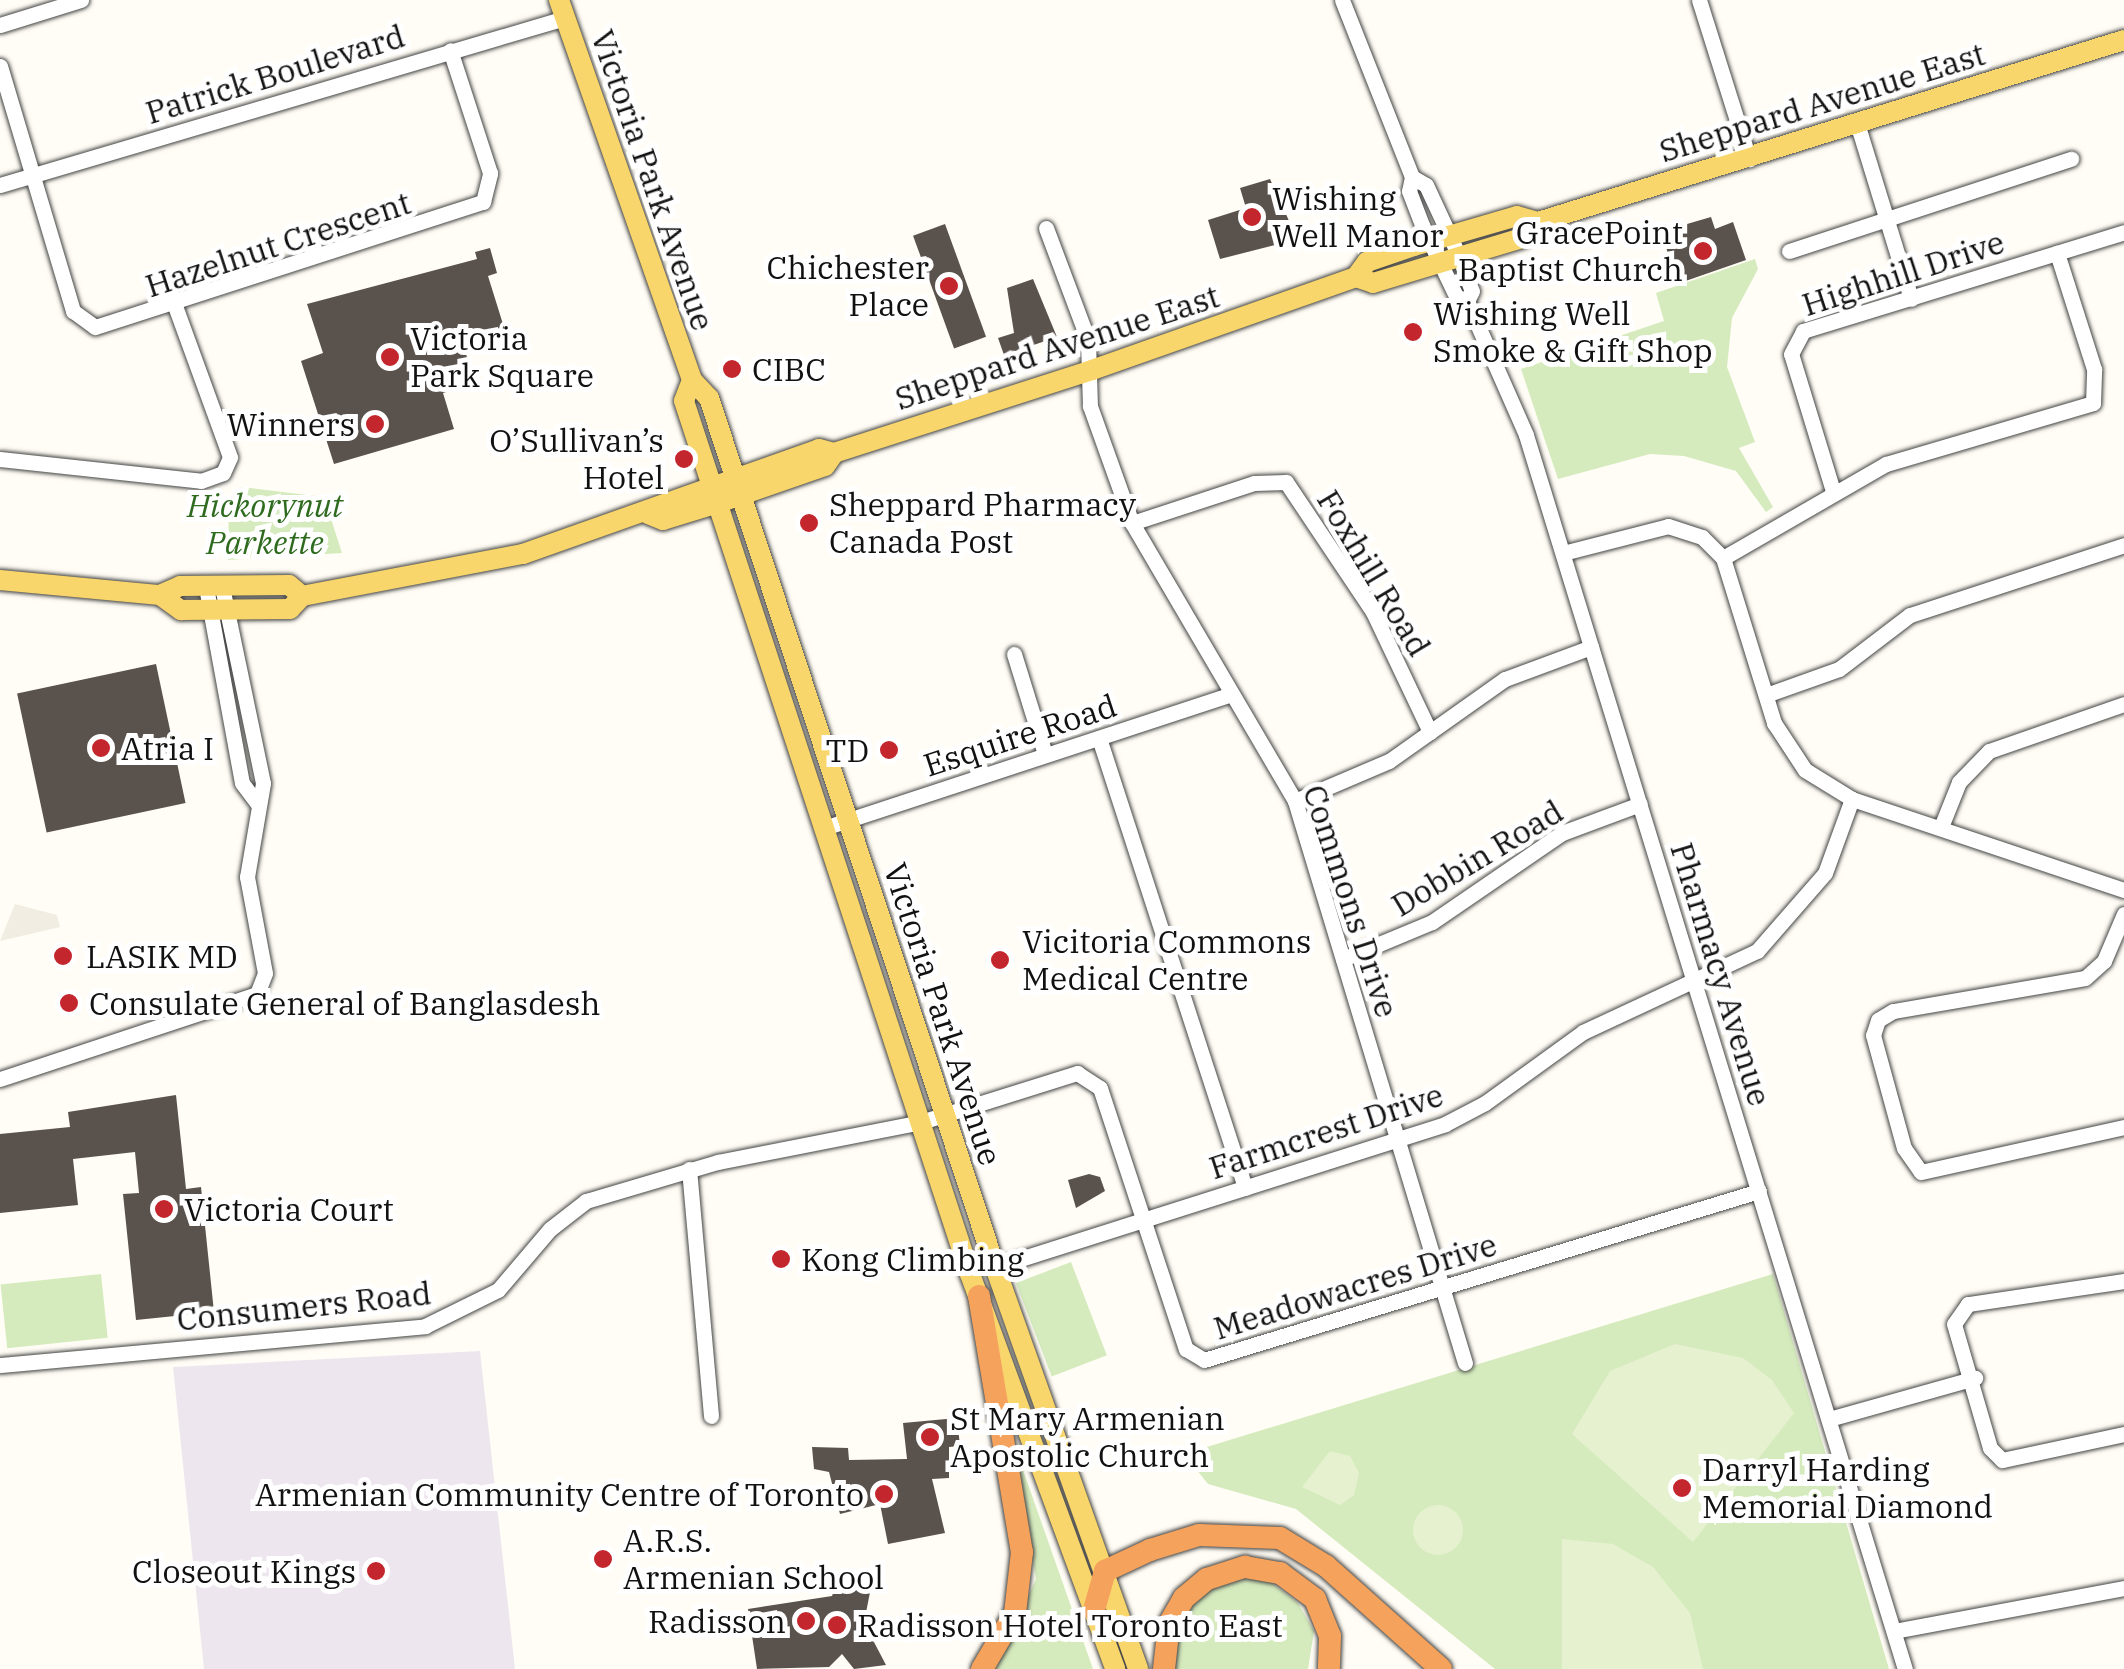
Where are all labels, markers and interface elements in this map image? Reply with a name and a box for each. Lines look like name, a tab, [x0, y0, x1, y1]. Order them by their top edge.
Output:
street label: Patrick Boulevard	[141, 16, 409, 132]
street label: Victoria Park Avenue	[583, 25, 723, 335]
street label: Sheppard Avenue East	[1654, 34, 1990, 170]
place label: Wishing Well Manor	[1272, 180, 1443, 255]
street label: Hazelnut Crescent	[141, 183, 415, 305]
marker: Wishing Well Manor	[1241, 206, 1263, 228]
place label: GracePoint Baptist Church	[1458, 214, 1683, 289]
street label: Highhill Drive	[1797, 222, 2009, 324]
marker: GracePoint Baptist Church	[1692, 240, 1714, 262]
place label: Chichester Place	[767, 249, 929, 324]
marker: Chichester Place	[938, 275, 960, 297]
street label: Sheppard Avenue East	[890, 276, 1224, 418]
place label: Wishing Well Smoke & Gift Shop	[1433, 295, 1713, 370]
place label: Victoria Park Square	[410, 320, 594, 395]
marker: Wishing Well Smoke & Gift Shop	[1402, 321, 1424, 343]
marker: Victoria Park Square	[379, 346, 401, 368]
place label: CIBC	[752, 350, 826, 388]
marker: CIBC	[721, 358, 743, 380]
place label: Winners	[227, 405, 355, 443]
marker: Winners	[364, 413, 386, 435]
place label: O’Sullivan’s Hotel	[489, 422, 664, 497]
marker: O’Sullivan’s Hotel	[673, 448, 695, 470]
street label: Foxhill Road	[1309, 483, 1439, 663]
place label: Sheppard Pharmacy Canada Post	[829, 486, 1136, 561]
park label: Hickorynut Parkette	[187, 487, 343, 562]
marker: Sheppard Pharmacy Canada Post	[798, 512, 820, 534]
street label: Esquire Road	[919, 686, 1121, 784]
place label: Atria I	[121, 729, 214, 767]
place label: TD	[826, 731, 869, 769]
marker: Atria I	[90, 737, 112, 759]
marker: TD	[878, 739, 900, 761]
street label: Commons Drive	[1295, 780, 1407, 1022]
street label: Dobbin Road	[1384, 792, 1570, 924]
street label: Pharmacy Avenue	[1663, 838, 1779, 1110]
street label: Victoria Park Avenue	[876, 858, 1010, 1170]
place label: Vicitoria Commons Medical Centre	[1022, 923, 1311, 998]
place label: LASIK MD	[86, 937, 238, 975]
marker: LASIK MD	[50, 943, 76, 969]
marker: Vicitoria Commons Medical Centre	[987, 947, 1013, 973]
place label: Consulate General of Banglasdesh	[89, 984, 600, 1022]
marker: Consulate General of Banglasdesh	[58, 992, 80, 1014]
street label: Farmcrest Drive	[1204, 1075, 1448, 1187]
place label: Victoria Court	[184, 1190, 394, 1228]
marker: Victoria Court	[153, 1198, 175, 1220]
street label: Meadowacres Drive	[1209, 1225, 1501, 1347]
place label: Kong Climbing	[801, 1240, 1024, 1278]
marker: Kong Climbing	[770, 1248, 792, 1270]
street label: Consumers Road	[175, 1274, 433, 1338]
place label: St Mary Armenian Apostolic Church	[950, 1400, 1225, 1475]
marker: St Mary Armenian Apostolic Church	[919, 1426, 941, 1448]
place label: Darryl Harding Memorial Diamond	[1702, 1451, 1993, 1526]
place label: Armenian Community Centre of Toronto	[255, 1475, 864, 1513]
marker: Darryl Harding Memorial Diamond	[1671, 1477, 1693, 1499]
marker: Armenian Community Centre of Toronto	[873, 1483, 895, 1505]
place label: A.R.S. Armenian School	[623, 1522, 884, 1597]
marker: A.R.S. Armenian School	[592, 1548, 614, 1570]
place label: Closeout Kings	[132, 1552, 356, 1590]
marker: Closeout Kings	[365, 1560, 387, 1582]
place label: Radisson	[648, 1602, 786, 1640]
place label: Radisson Hotel Toronto East	[857, 1606, 1283, 1644]
marker: Radisson	[795, 1610, 817, 1632]
marker: Radisson Hotel Toronto East	[826, 1614, 848, 1636]

